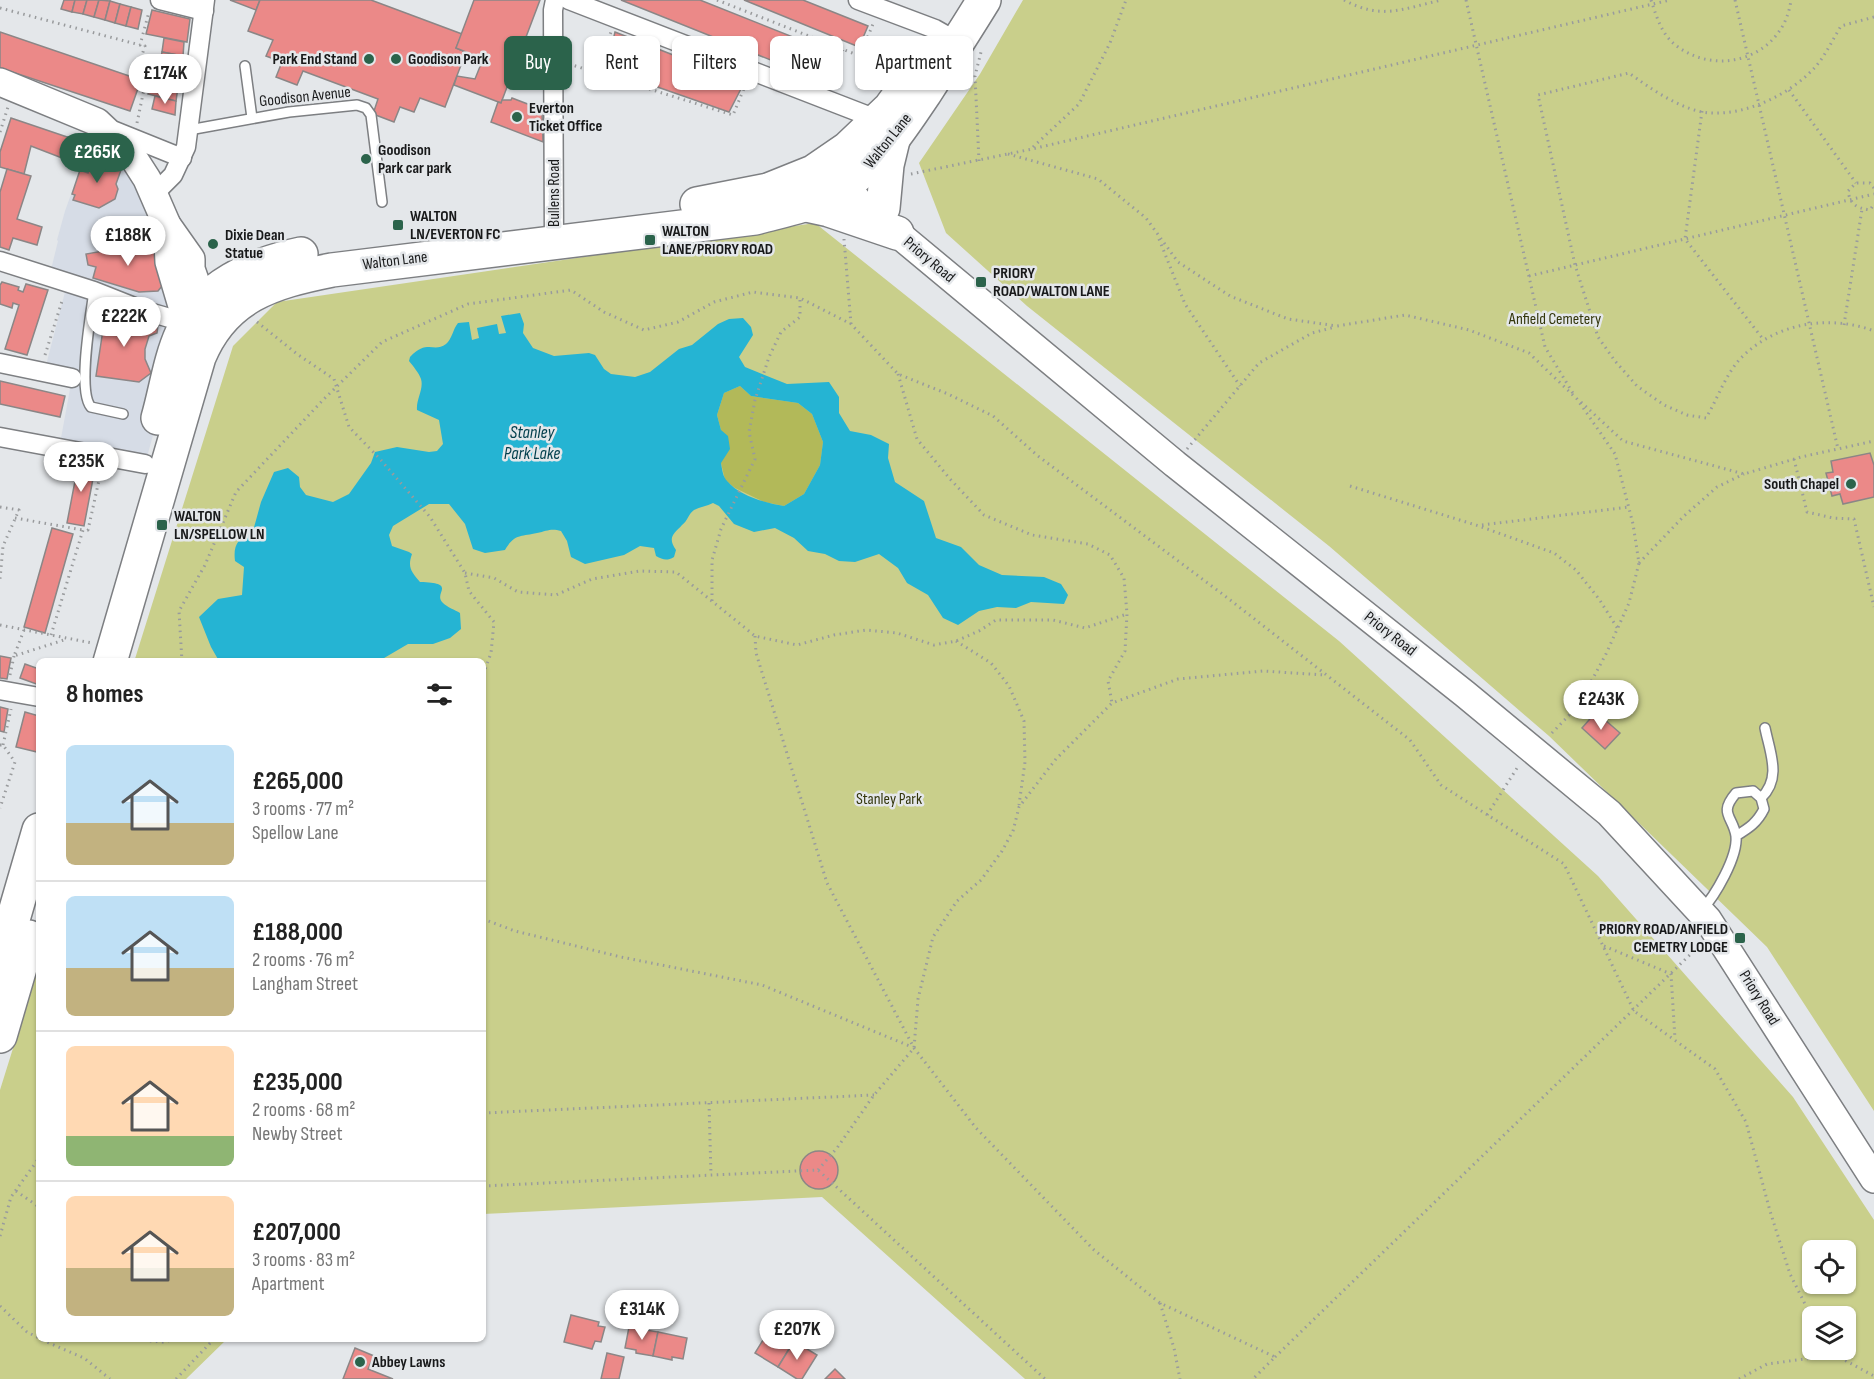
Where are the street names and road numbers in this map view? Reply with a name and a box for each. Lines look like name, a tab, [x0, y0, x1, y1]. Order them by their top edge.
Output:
street label: Goodison Avenue	[258, 83, 352, 111]
street label: Walton Lane	[860, 110, 916, 172]
street label: Bullens Road	[545, 159, 564, 227]
street label: Priory Road	[900, 233, 958, 287]
street label: Walton Lane	[361, 248, 429, 274]
street label: Priory Road	[1360, 608, 1420, 660]
street label: Priory Road	[1735, 967, 1783, 1029]

